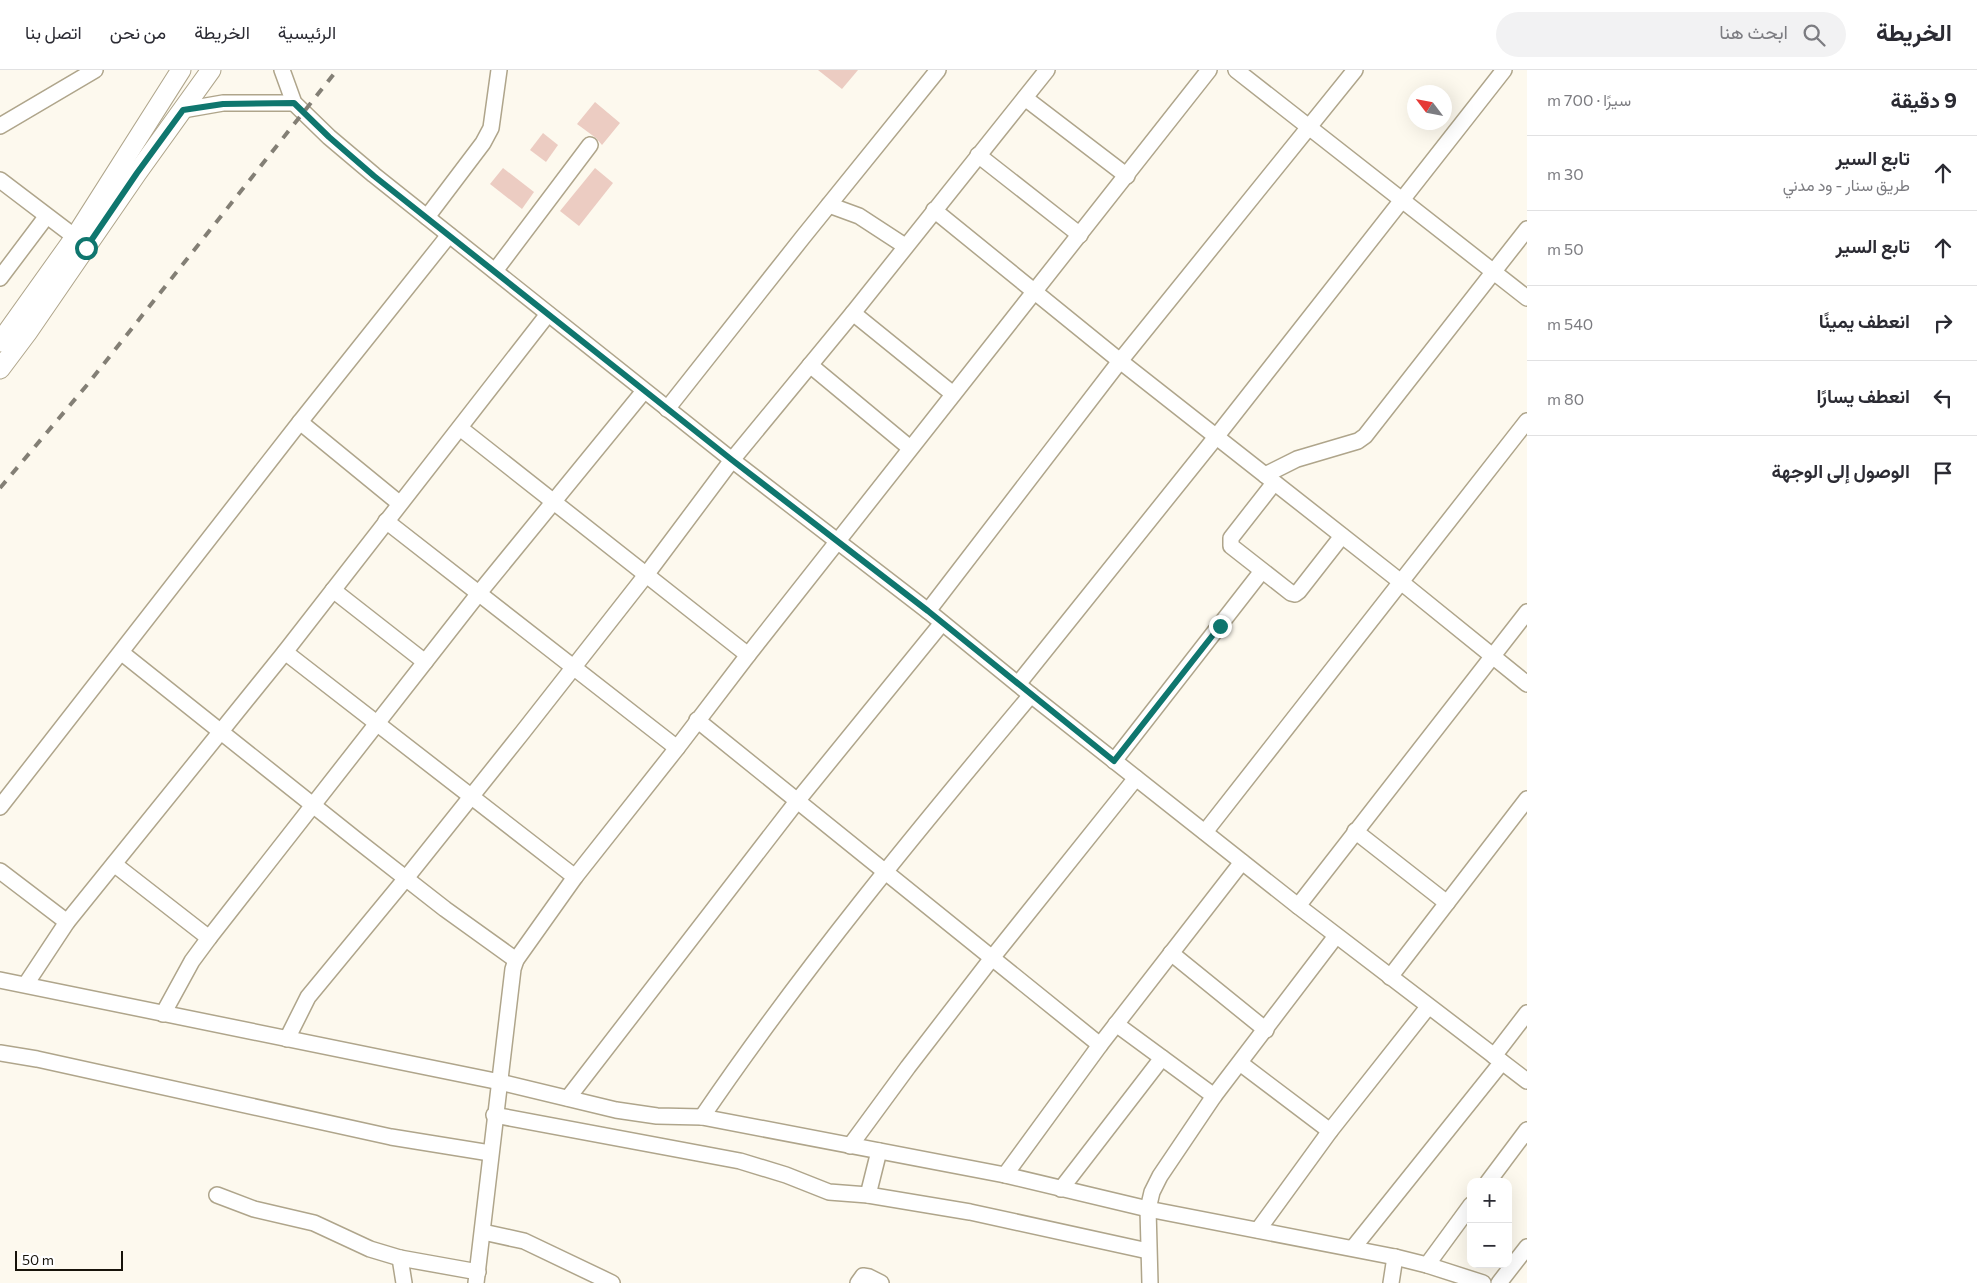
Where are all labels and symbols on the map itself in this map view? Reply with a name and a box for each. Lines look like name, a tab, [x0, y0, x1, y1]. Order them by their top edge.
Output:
north arrow	[1407, 85, 1452, 130]
route start	[75, 237, 98, 260]
route end	[1209, 615, 1232, 638]
scale bar	[15, 1248, 122, 1271]

